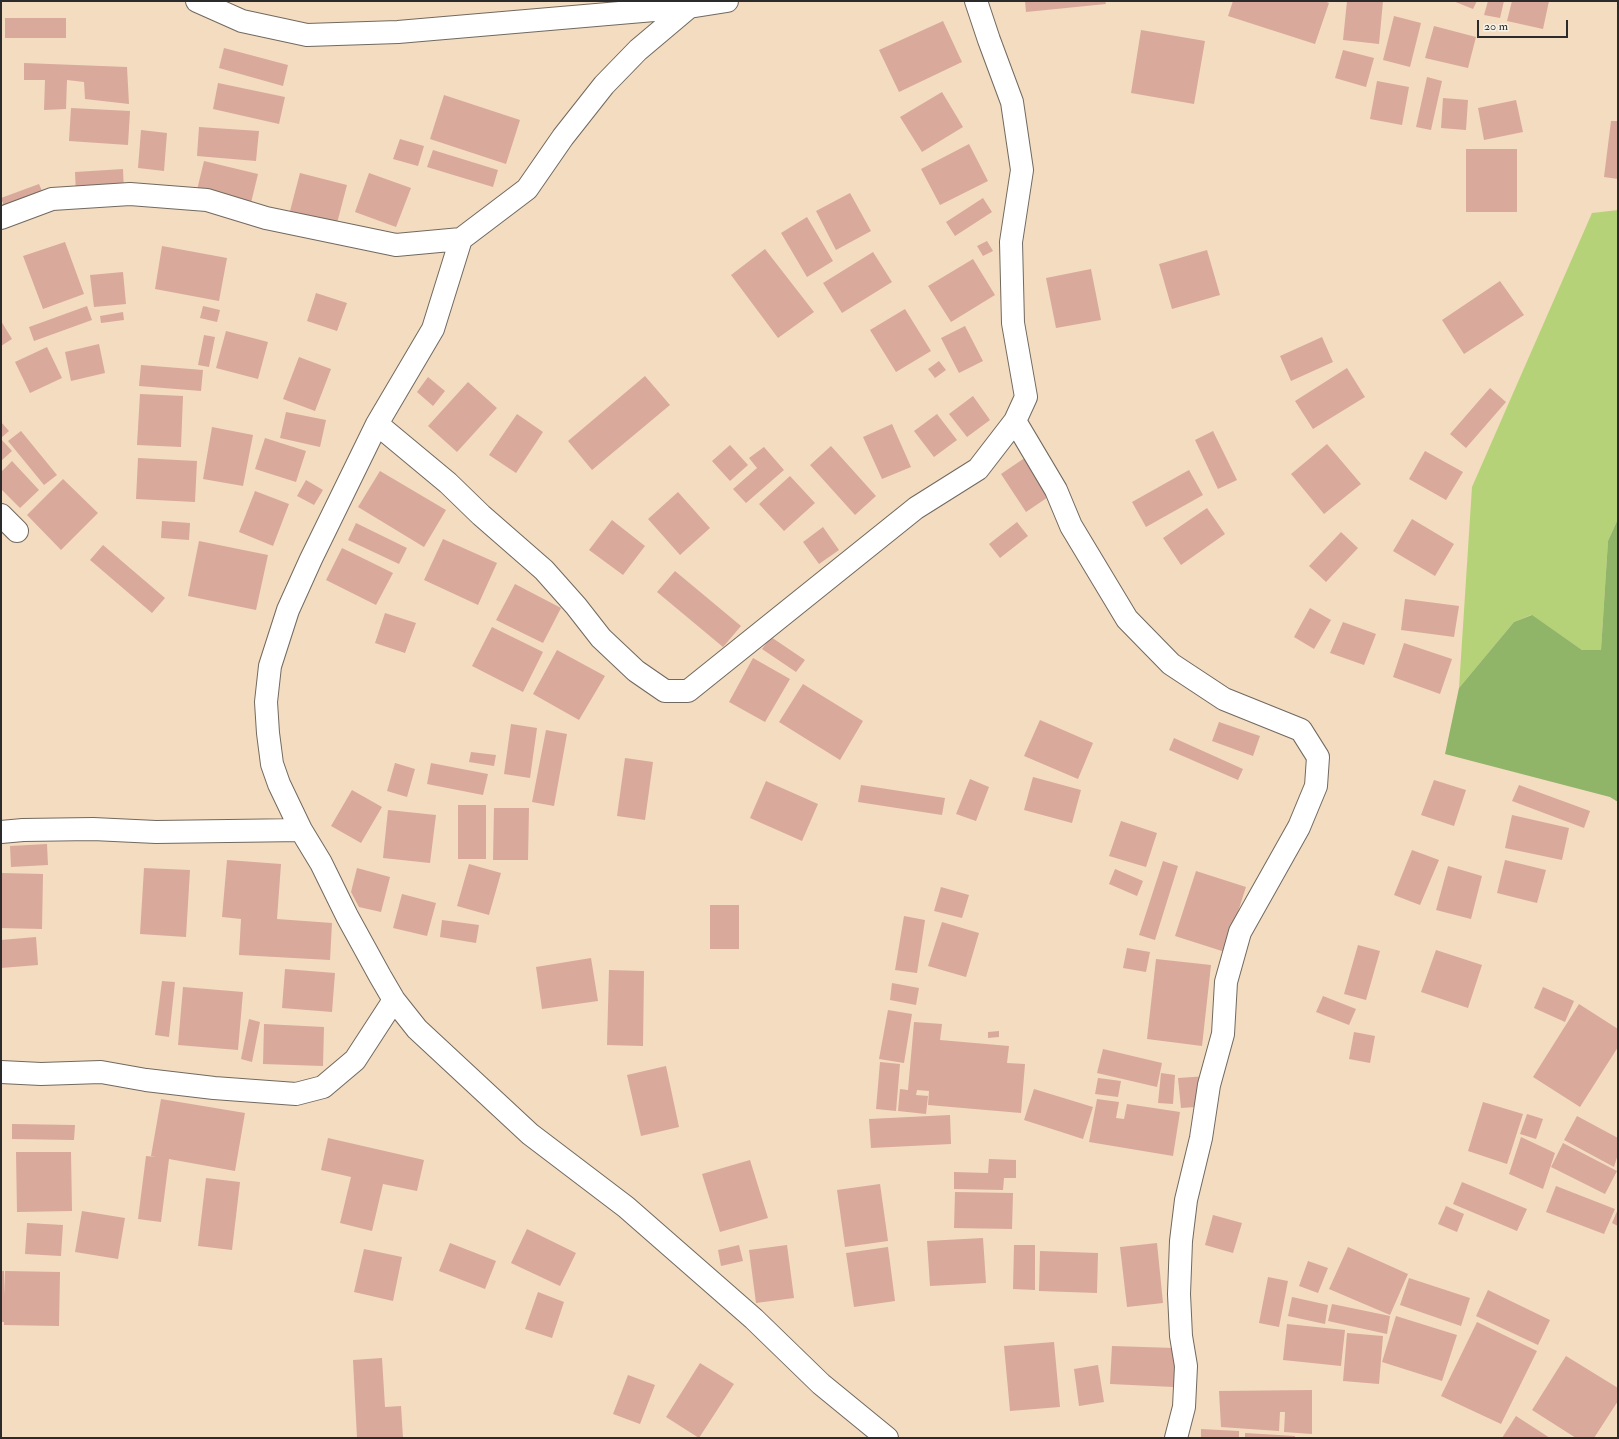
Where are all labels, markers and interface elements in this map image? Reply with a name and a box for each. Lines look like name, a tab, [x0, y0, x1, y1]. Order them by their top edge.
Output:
scale bar	[1479, 12, 1570, 38]
text: 20 m	[1484, 19, 1508, 34]

